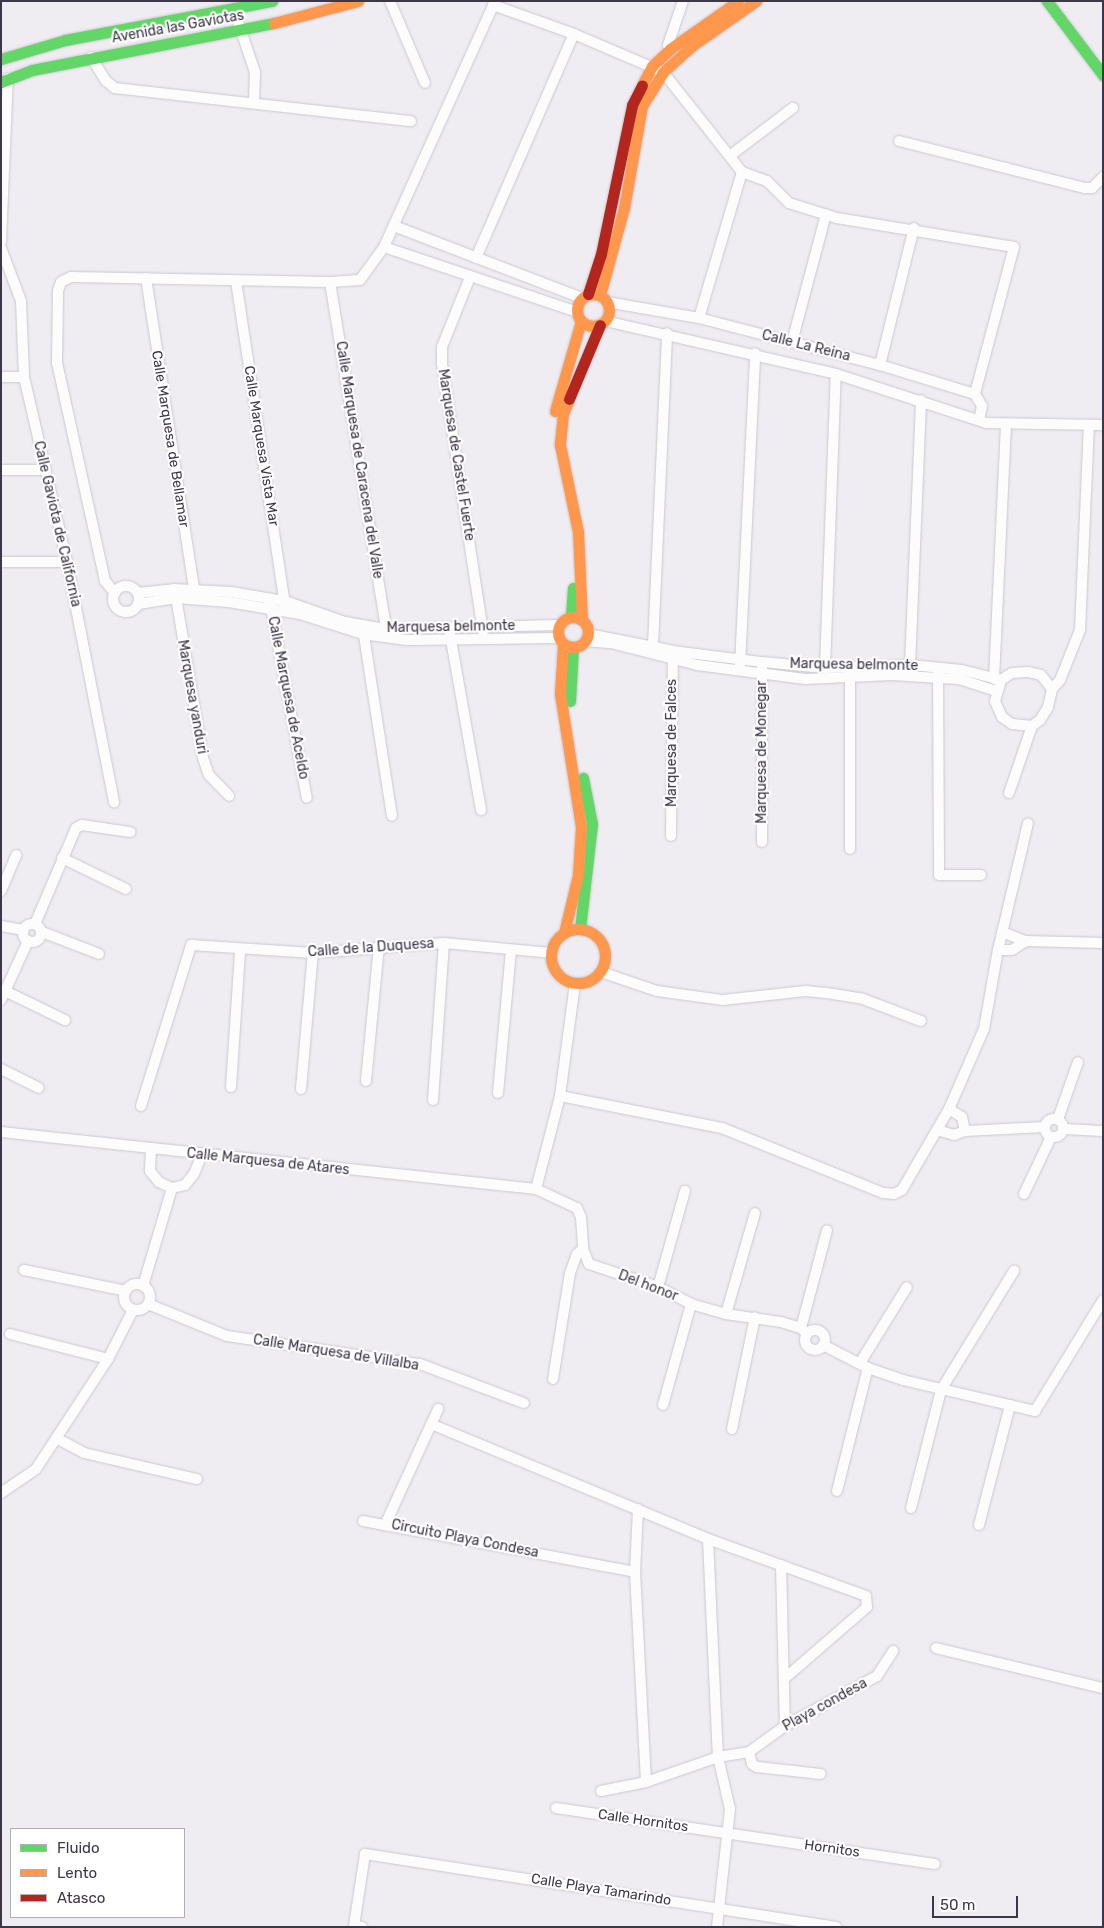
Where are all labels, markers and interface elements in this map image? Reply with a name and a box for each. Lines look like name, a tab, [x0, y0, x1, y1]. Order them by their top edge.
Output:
street label: Avenida las Gaviotas	[111, 7, 245, 47]
street label: Calle La Reina	[760, 327, 852, 365]
street label: Calle Marquesa de Caracena del Valle	[332, 340, 386, 580]
street label: Calle Marquesa de Bellamar	[148, 349, 192, 529]
street label: Calle Marquesa Vista Mar	[240, 364, 282, 528]
street label: Marquesa de Castel Fuerte	[434, 368, 478, 542]
street label: Calle Gaviota de California	[30, 439, 84, 609]
street label: Calle Marquesa de Aceldo	[264, 615, 312, 781]
street label: Marquesa belmonte	[387, 617, 515, 637]
street label: Marquesa yanduri	[174, 638, 210, 756]
street label: Marquesa belmonte	[790, 655, 918, 675]
street label: Marquesa de Falces	[664, 679, 680, 807]
street label: Marquesa de Monegar	[754, 680, 770, 824]
street label: Calle de la Duquesa	[307, 935, 435, 961]
street label: Calle Marquesa de Atares	[186, 1145, 350, 1179]
street label: Del honor	[616, 1267, 680, 1305]
street label: Calle Marquesa de Villalba	[252, 1332, 420, 1374]
street label: Circuito Playa Condesa	[390, 1516, 540, 1562]
street label: Playa condesa	[780, 1675, 870, 1735]
street label: Calle Hornitos	[597, 1806, 689, 1836]
legend	[10, 1828, 185, 1918]
street label: Hornitos	[803, 1837, 861, 1861]
text: Fluido	[57, 1839, 100, 1857]
text: Lento	[57, 1864, 97, 1882]
street label: Calle Playa Tamarindo	[530, 1871, 672, 1909]
scale bar	[934, 1886, 1020, 1918]
text: Atasco	[57, 1889, 105, 1907]
text: 50 m	[940, 1896, 975, 1914]

